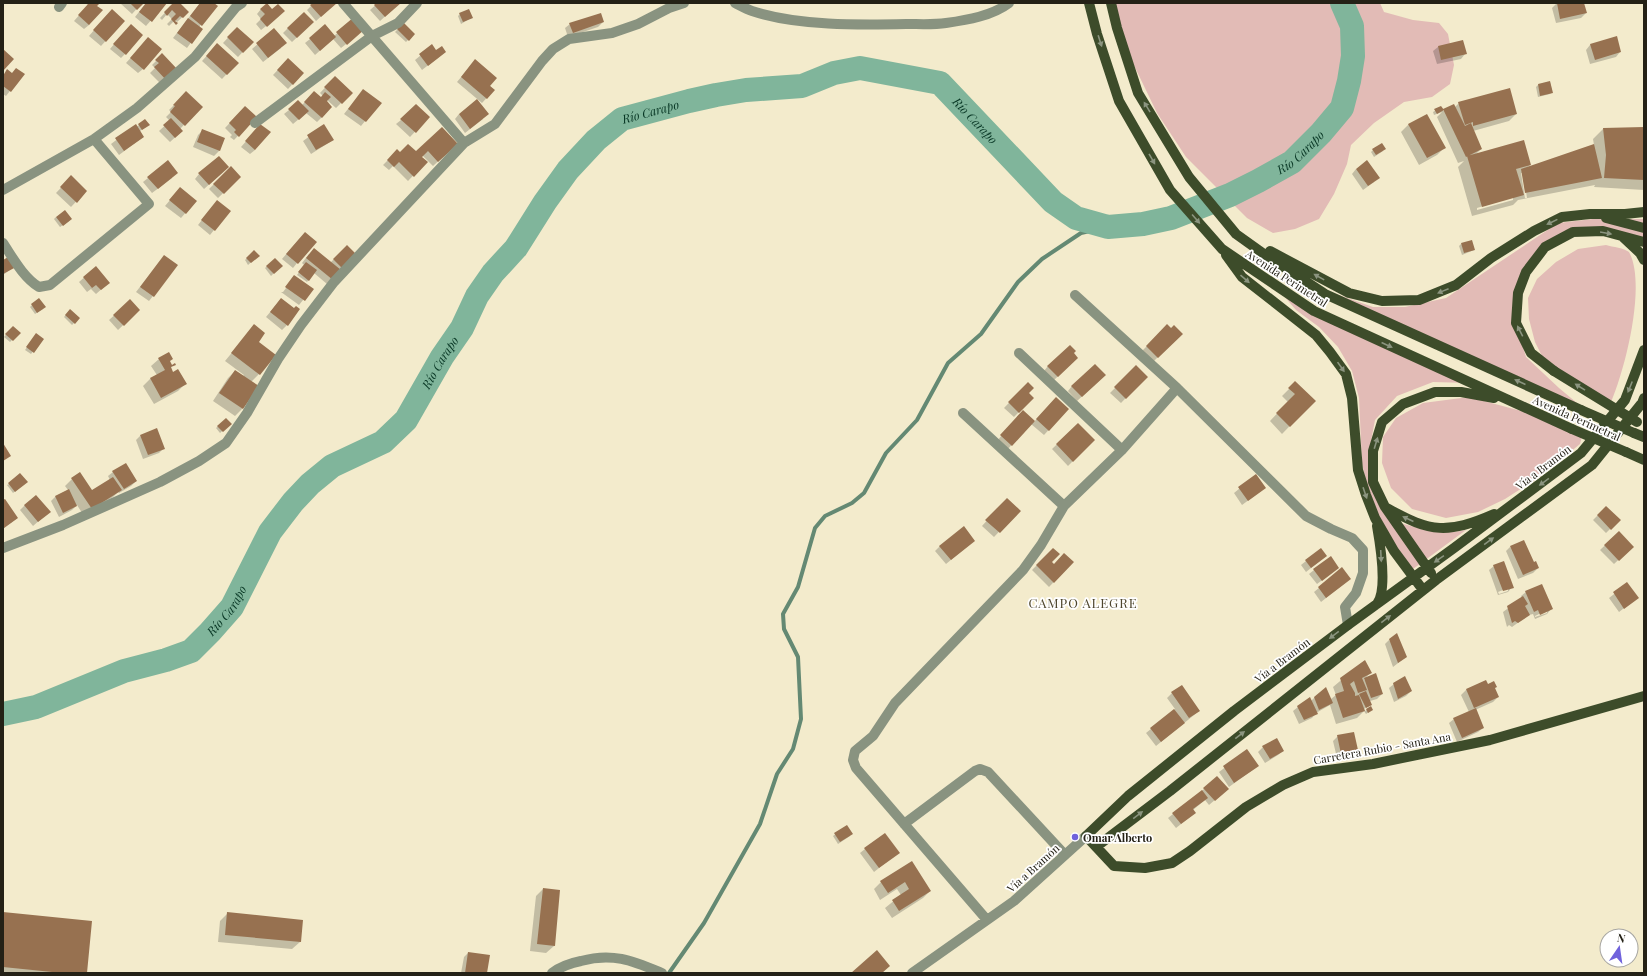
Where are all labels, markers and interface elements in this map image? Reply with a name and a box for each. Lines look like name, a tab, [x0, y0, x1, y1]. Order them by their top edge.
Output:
one-way arrow	[1097, 35, 1103, 47]
water label: Río Carapo	[949, 93, 1001, 147]
water label: Río Carapo	[619, 96, 681, 127]
one-way arrow	[1143, 102, 1151, 112]
water label: Río Carapo	[1273, 127, 1327, 178]
one-way arrow	[1149, 153, 1156, 165]
one-way arrow	[1191, 215, 1200, 224]
one-way arrow	[1547, 219, 1558, 225]
one-way arrow	[1599, 230, 1612, 236]
street label: Avenida Perimetral	[1242, 245, 1331, 310]
one-way arrow	[1314, 274, 1325, 281]
one-way arrow	[1240, 275, 1251, 284]
one-way arrow	[1436, 288, 1448, 294]
one-way arrow	[1517, 326, 1523, 337]
water label: Río Carapo	[417, 333, 462, 392]
one-way arrow	[1382, 342, 1393, 348]
one-way arrow	[1337, 361, 1345, 372]
one-way arrow	[1514, 379, 1525, 385]
one-way arrow	[1627, 381, 1633, 393]
one-way arrow	[1575, 383, 1585, 391]
street label: Avenida Perimetral	[1530, 391, 1623, 444]
one-way arrow	[1373, 437, 1379, 449]
street label: Vía a Bramón	[1511, 441, 1574, 493]
one-way arrow	[1539, 478, 1549, 486]
one-way arrow	[1363, 487, 1369, 499]
one-way arrow	[1402, 516, 1413, 522]
one-way arrow	[1484, 536, 1495, 545]
one-way arrow	[1378, 550, 1385, 562]
one-way arrow	[1434, 555, 1444, 563]
water label: Río Carapo	[202, 583, 250, 639]
district label: CAMPO ALEGRE	[1028, 594, 1138, 611]
one-way arrow	[1380, 615, 1391, 624]
one-way arrow	[1329, 631, 1340, 640]
street label: Vía a Bramón	[1250, 634, 1313, 686]
street label: Carretera Rubio - Santa Ana	[1312, 728, 1452, 767]
one-way arrow	[1235, 730, 1246, 739]
one-way arrow	[1132, 811, 1143, 819]
place label: Omar Alberto	[1083, 830, 1152, 845]
marker: Omar Alberto	[1070, 832, 1080, 842]
street label: Vía a Bramón	[1003, 840, 1063, 896]
north arrow	[1599, 928, 1639, 968]
text: N	[1616, 930, 1627, 946]

